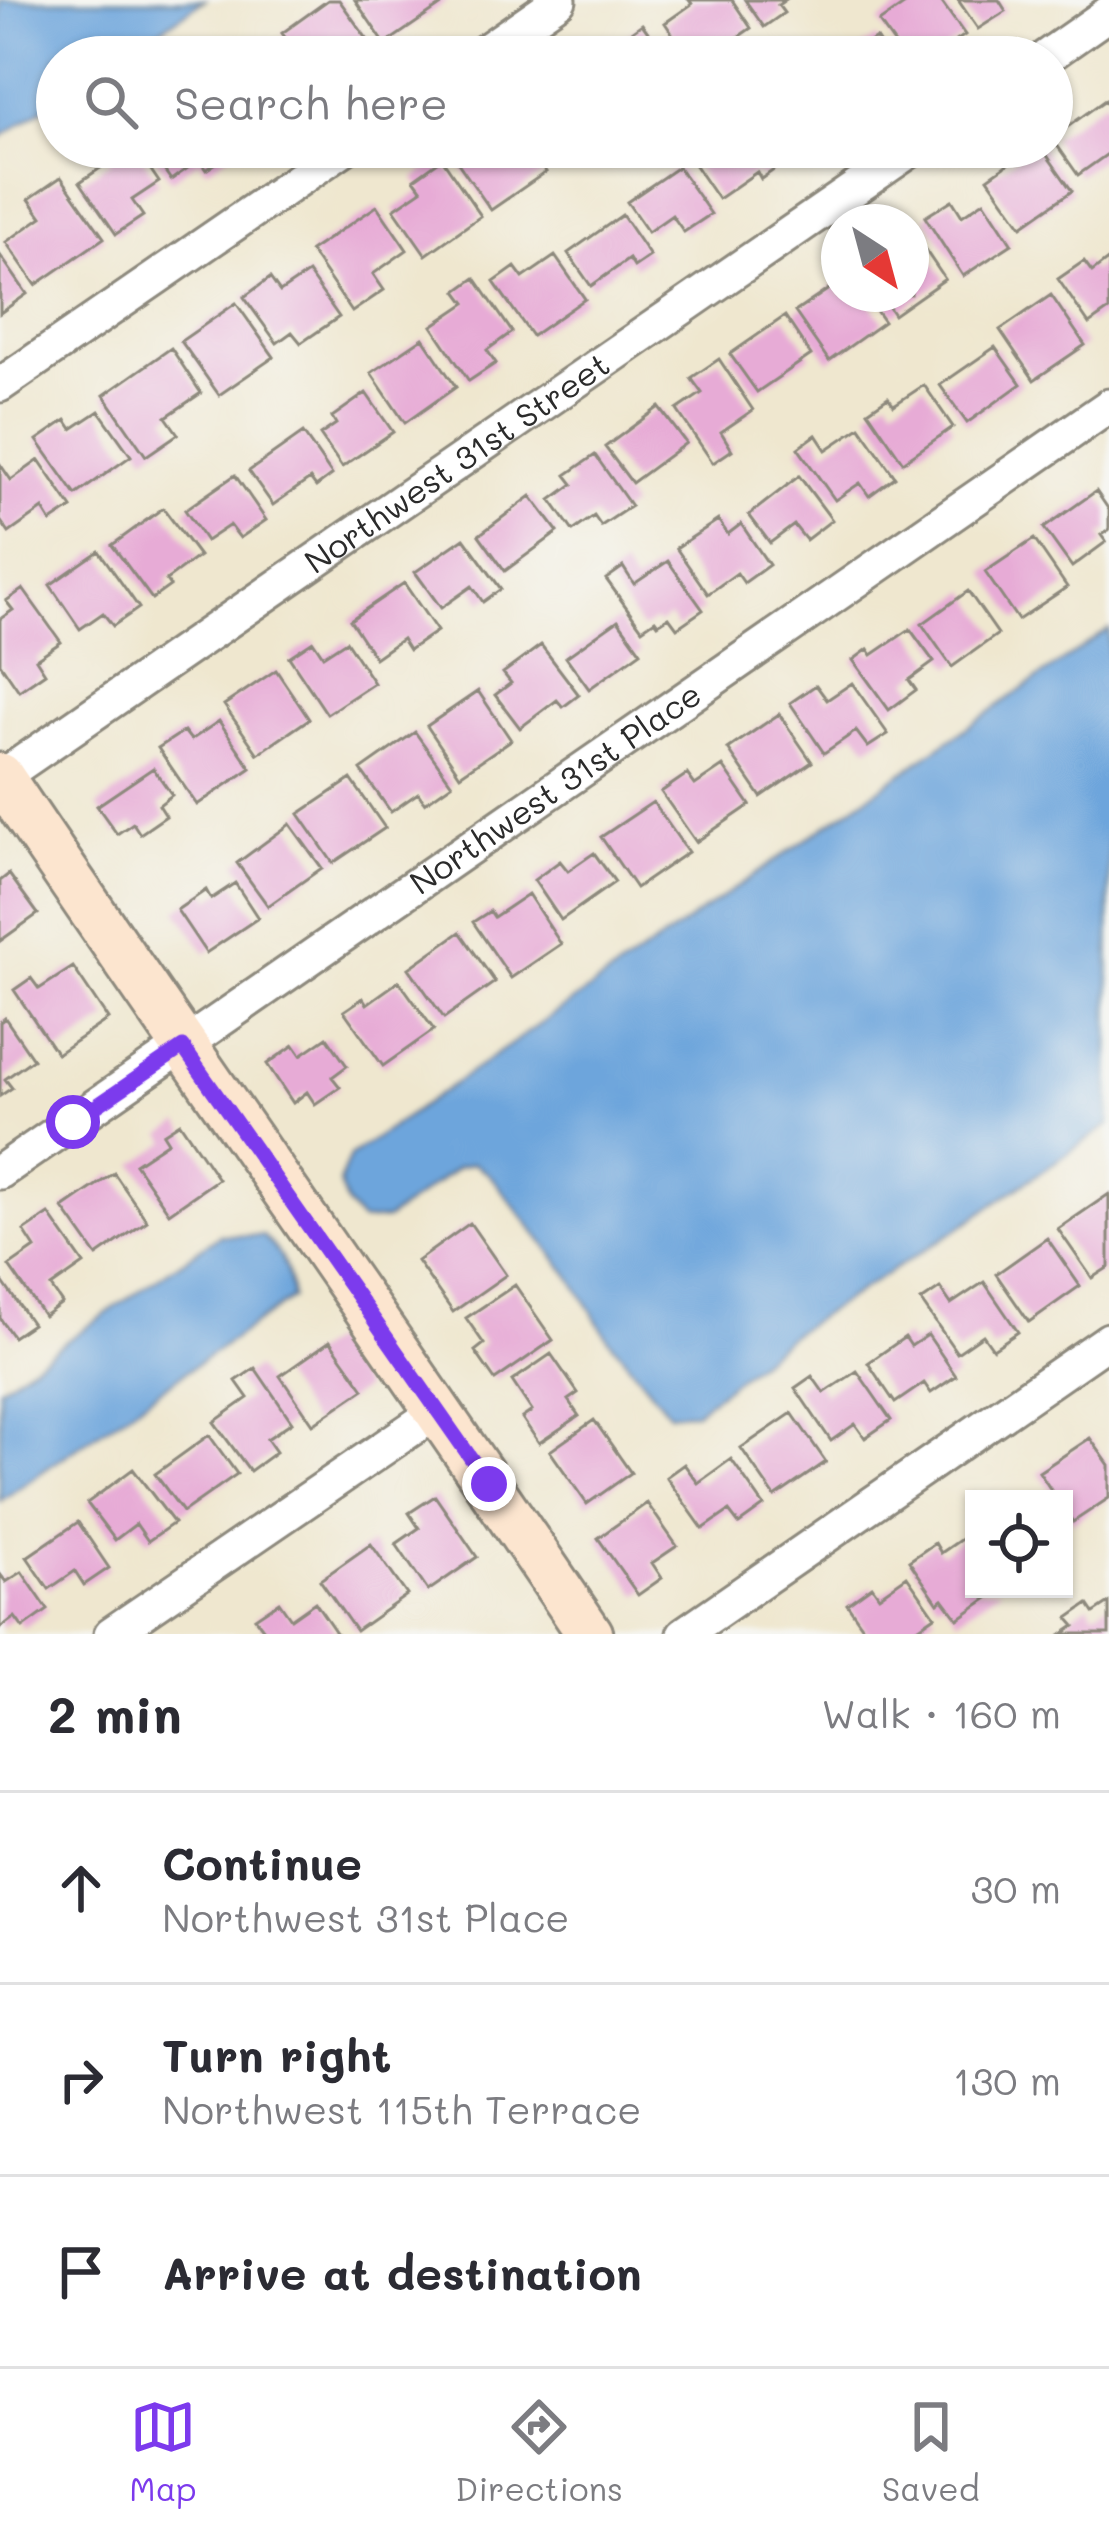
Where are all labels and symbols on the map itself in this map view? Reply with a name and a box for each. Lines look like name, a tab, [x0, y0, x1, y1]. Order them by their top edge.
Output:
north arrow	[821, 204, 929, 312]
street label: Northwest 31st Street	[295, 341, 617, 582]
street label: Northwest 31st Place	[400, 671, 709, 903]
route start	[46, 1095, 100, 1149]
route end	[462, 1457, 516, 1511]

